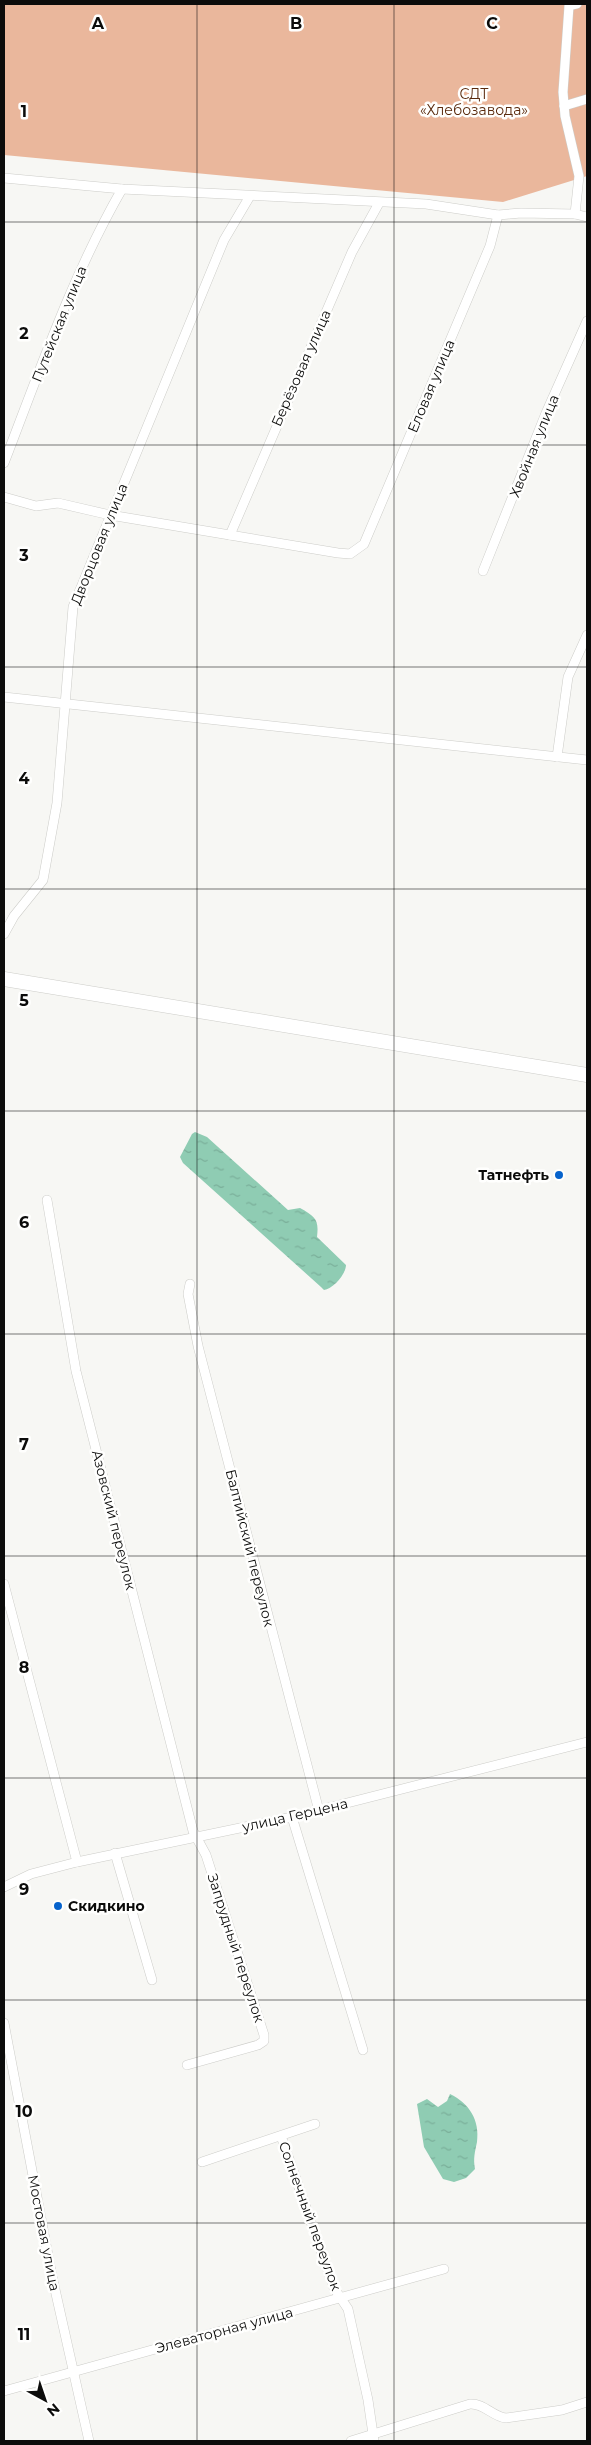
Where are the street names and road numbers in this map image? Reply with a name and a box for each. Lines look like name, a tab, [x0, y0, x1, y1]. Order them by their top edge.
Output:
street label: Путейская улица	[27, 263, 91, 385]
street label: Берёзовая улица	[267, 307, 335, 429]
street label: Еловая улица	[403, 337, 459, 435]
street label: Хвойная улица	[505, 392, 563, 500]
street label: Дворцовая улица	[66, 481, 132, 607]
street label: Азовский переулок	[88, 1448, 140, 1592]
street label: Балтийский переулок	[222, 1467, 278, 1629]
street label: улица Герцена	[239, 1794, 350, 1836]
street label: Запрудный переулок	[203, 1871, 269, 2025]
street label: Солнечный переулок	[275, 2139, 345, 2293]
street label: Мостовая улица	[24, 2173, 64, 2293]
street label: Элеваторная улица	[153, 2303, 295, 2357]

